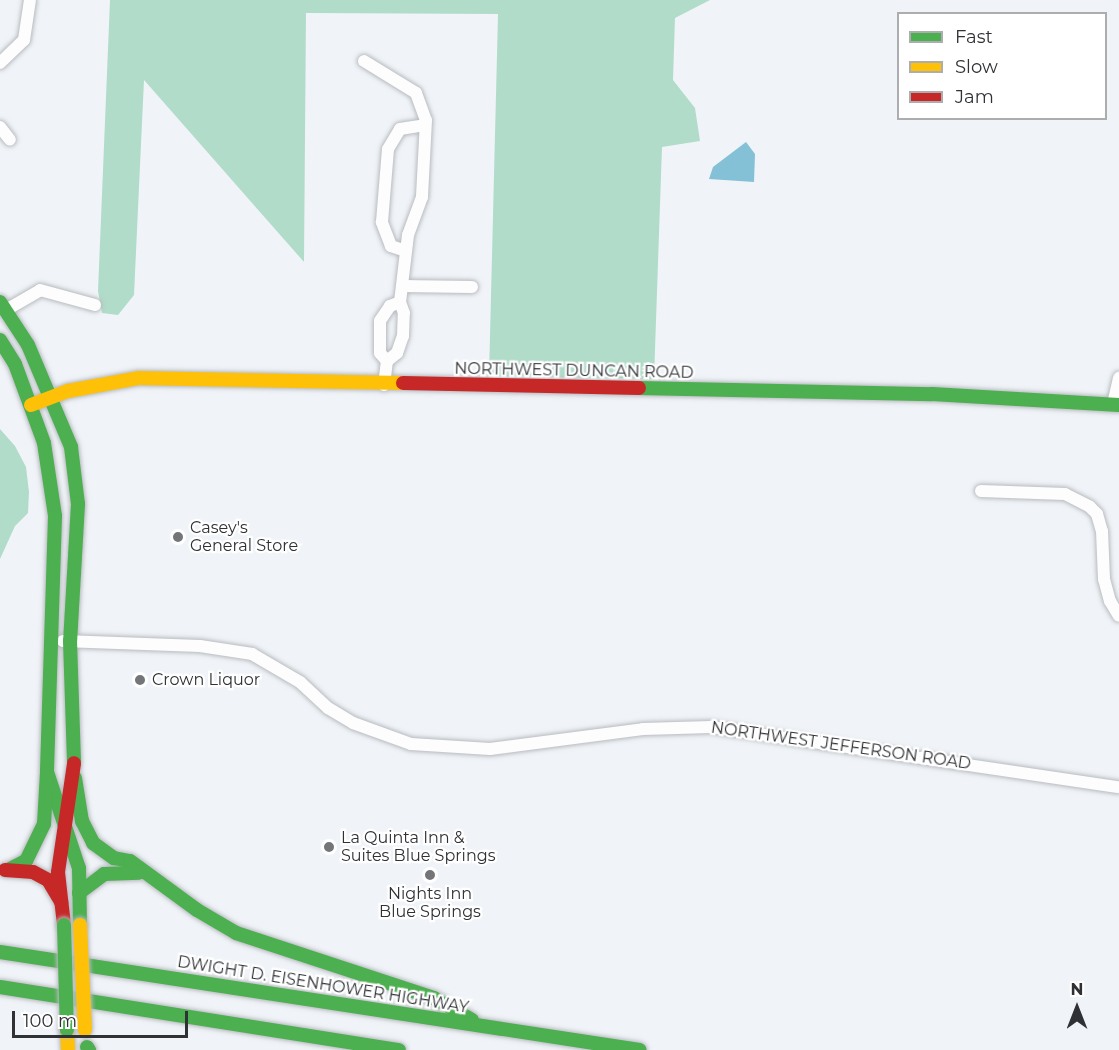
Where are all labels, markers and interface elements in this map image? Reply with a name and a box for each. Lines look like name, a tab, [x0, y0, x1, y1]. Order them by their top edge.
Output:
legend	[897, 12, 1107, 120]
text: Fast	[955, 26, 993, 48]
text: Slow	[955, 56, 998, 78]
text: Jam	[955, 86, 994, 108]
street label: NORTHWEST DUNCAN ROAD	[454, 359, 694, 383]
place label: Casey's General Store	[190, 518, 298, 556]
marker: Casey's General Store	[171, 530, 185, 544]
place label: Crown Liquor	[152, 670, 260, 690]
marker: Crown Liquor	[133, 673, 147, 687]
street label: NORTHWEST JEFFERSON ROAD	[710, 718, 972, 774]
place label: La Quinta Inn & Suites Blue Springs	[341, 828, 495, 866]
marker: La Quinta Inn & Suites Blue Springs	[322, 840, 336, 854]
marker: Nights Inn Blue Springs	[423, 868, 437, 882]
place label: Nights Inn Blue Springs	[379, 884, 481, 922]
street label: DWIGHT D. EISENHOWER HIGHWAY	[176, 952, 470, 1018]
north arrow	[1047, 978, 1107, 1038]
text: N	[1071, 980, 1083, 999]
scale bar	[15, 999, 190, 1037]
text: 100 m	[23, 1010, 77, 1032]

